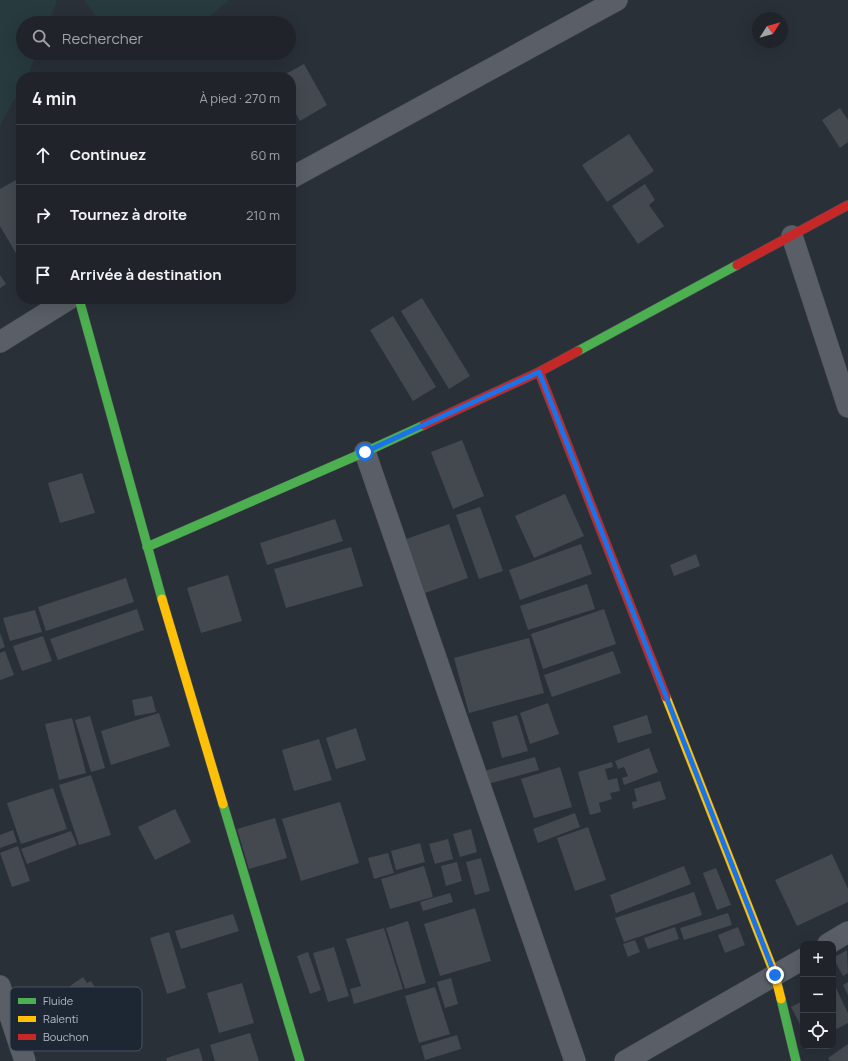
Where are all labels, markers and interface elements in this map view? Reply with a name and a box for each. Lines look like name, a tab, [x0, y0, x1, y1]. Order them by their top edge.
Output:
north arrow	[752, 12, 788, 48]
search box	[16, 16, 296, 60]
icon: search	[30, 27, 52, 49]
text: Rechercher	[62, 28, 143, 49]
text: 4 min	[32, 87, 76, 110]
text: À pied · 270 m	[199, 89, 280, 107]
icon: ahead	[32, 144, 54, 166]
text: Continuez	[70, 144, 146, 165]
text: 60 m	[250, 146, 280, 164]
icon: right	[32, 204, 54, 226]
text: Tournez à droite	[70, 204, 187, 225]
text: 210 m	[246, 206, 280, 224]
icon: arrive	[32, 264, 54, 286]
text: Arrivée à destination	[70, 264, 222, 285]
route start	[356, 443, 374, 461]
map controls	[800, 941, 836, 1049]
button: +	[800, 941, 836, 977]
route end	[766, 966, 784, 984]
button: −	[800, 977, 836, 1013]
legend	[10, 987, 142, 1051]
text: Fluide	[43, 993, 74, 1008]
text: Ralenti	[43, 1011, 78, 1026]
button: locate	[800, 1013, 836, 1049]
text: Bouchon	[43, 1029, 88, 1044]

